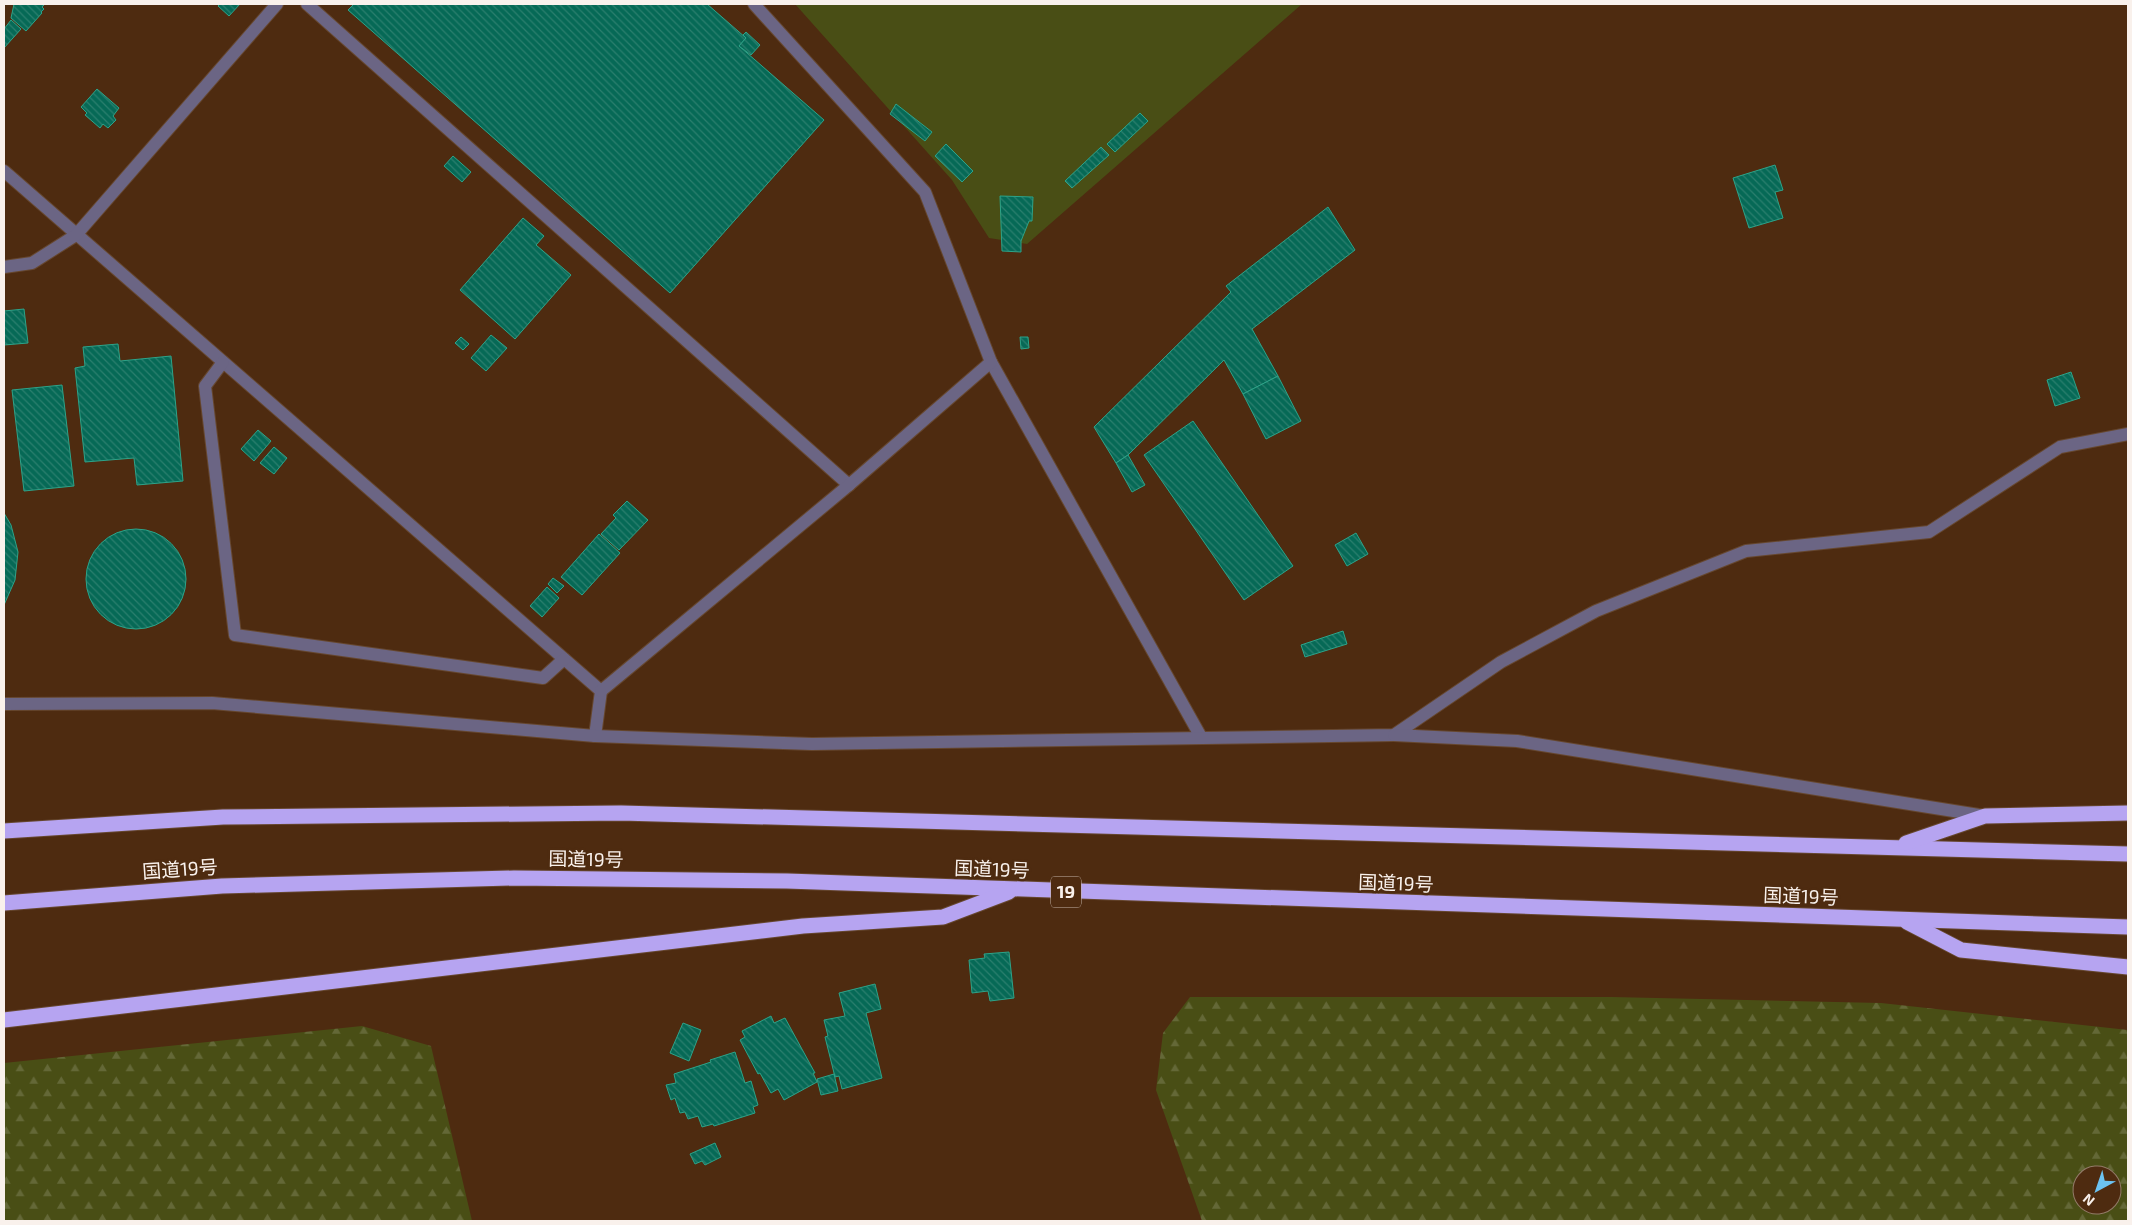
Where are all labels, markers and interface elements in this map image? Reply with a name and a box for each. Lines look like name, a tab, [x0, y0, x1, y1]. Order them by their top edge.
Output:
street label: 国道19号	[548, 846, 624, 871]
street label: 国道19号	[142, 854, 218, 883]
street label: 国道19号	[954, 856, 1030, 881]
street label: 国道19号	[1358, 870, 1434, 895]
road number: 19	[1051, 876, 1081, 908]
street label: 国道19号	[1763, 883, 1839, 908]
north arrow	[2072, 1165, 2122, 1215]
text: N	[2079, 1191, 2098, 1210]

